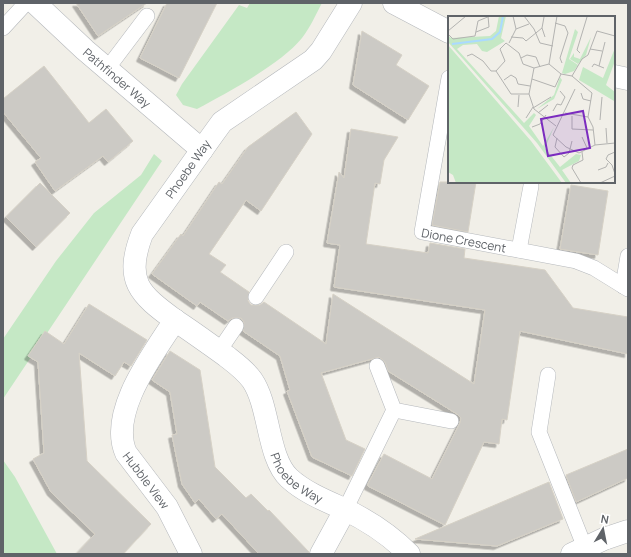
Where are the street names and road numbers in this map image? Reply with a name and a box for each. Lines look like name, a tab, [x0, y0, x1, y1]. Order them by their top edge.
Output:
street label: Pathfinder Way	[80, 44, 155, 112]
street label: Phoebe Way	[161, 136, 215, 202]
street label: Dione Crescent	[420, 224, 508, 256]
street label: Hubble View	[119, 448, 174, 512]
street label: Phoebe Way	[267, 450, 326, 507]

